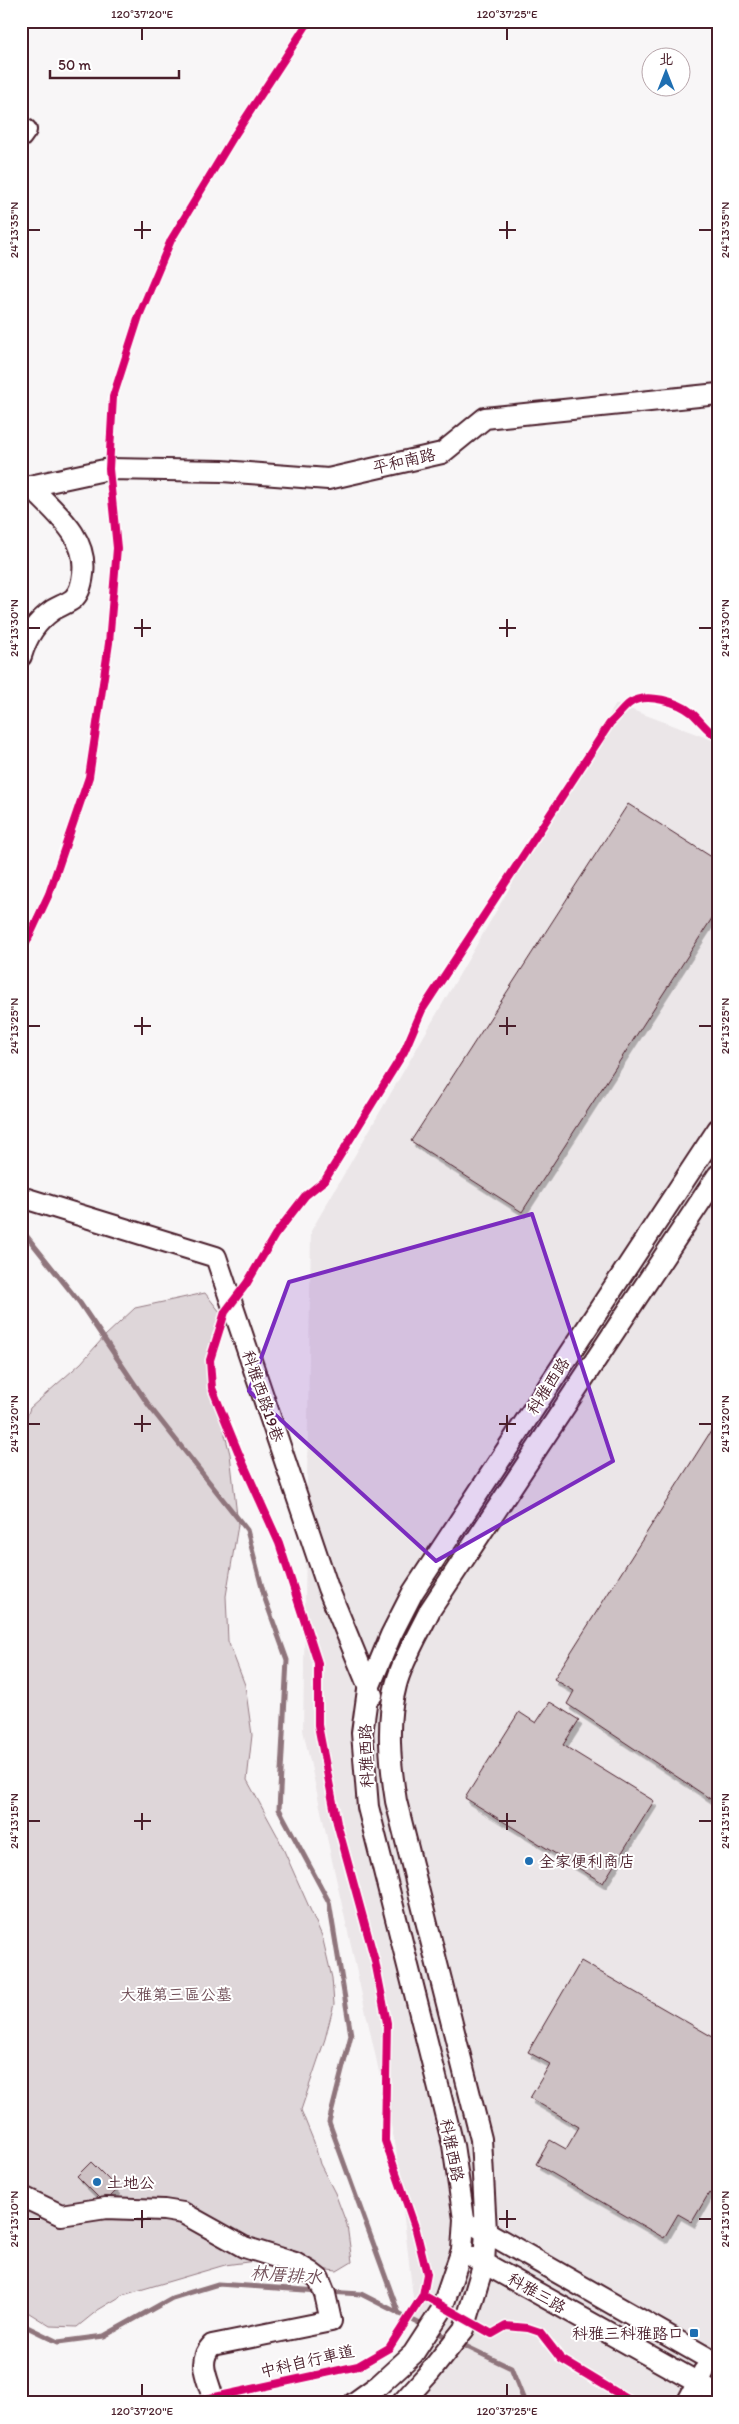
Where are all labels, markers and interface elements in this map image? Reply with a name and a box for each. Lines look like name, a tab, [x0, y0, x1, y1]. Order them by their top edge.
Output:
text: 120°37'20"E	[111, 7, 173, 21]
text: 120°37'25"E	[476, 7, 538, 21]
scale bar	[50, 48, 179, 80]
north arrow	[642, 48, 692, 98]
text: 北	[659, 51, 673, 68]
text: 50 m	[58, 56, 91, 74]
text: 24°13'35"N	[7, 202, 21, 258]
text: 24°13'35"N	[718, 202, 732, 258]
street label: 平和南路	[371, 445, 437, 477]
text: 24°13'30"N	[7, 599, 21, 657]
text: 24°13'30"N	[718, 599, 732, 657]
text: 24°13'25"N	[7, 998, 21, 1054]
text: 24°13'25"N	[718, 998, 732, 1054]
street label: 科雅西路19巷	[238, 1348, 288, 1444]
street label: 科雅西路	[523, 1354, 573, 1418]
text: 24°13'20"N	[7, 1395, 21, 1453]
text: 24°13'20"N	[718, 1395, 732, 1453]
street label: 科雅西路	[355, 1724, 377, 1788]
text: 24°13'15"N	[7, 1793, 21, 1849]
text: 24°13'15"N	[718, 1793, 732, 1849]
place label: 全家便利商店	[539, 1852, 635, 1871]
marker: 全家便利商店	[523, 1855, 535, 1867]
park label: 大雅第三區公墓	[120, 1985, 232, 2004]
street label: 科雅西路	[437, 2117, 467, 2183]
place label: 土地公	[107, 2173, 155, 2192]
marker: 土地公	[91, 2176, 103, 2188]
text: 24°13'10"N	[7, 2191, 21, 2247]
text: 24°13'10"N	[718, 2191, 732, 2247]
water label: 林厝排水	[249, 2262, 324, 2289]
street label: 科雅三路	[505, 2269, 569, 2317]
place label: 科雅三科雅路口	[572, 2324, 684, 2343]
marker: 科雅三科雅路口	[688, 2327, 700, 2339]
street label: 中科自行車道	[258, 2341, 356, 2381]
text: 120°37'20"E	[111, 2404, 173, 2418]
text: 120°37'25"E	[476, 2404, 538, 2418]

